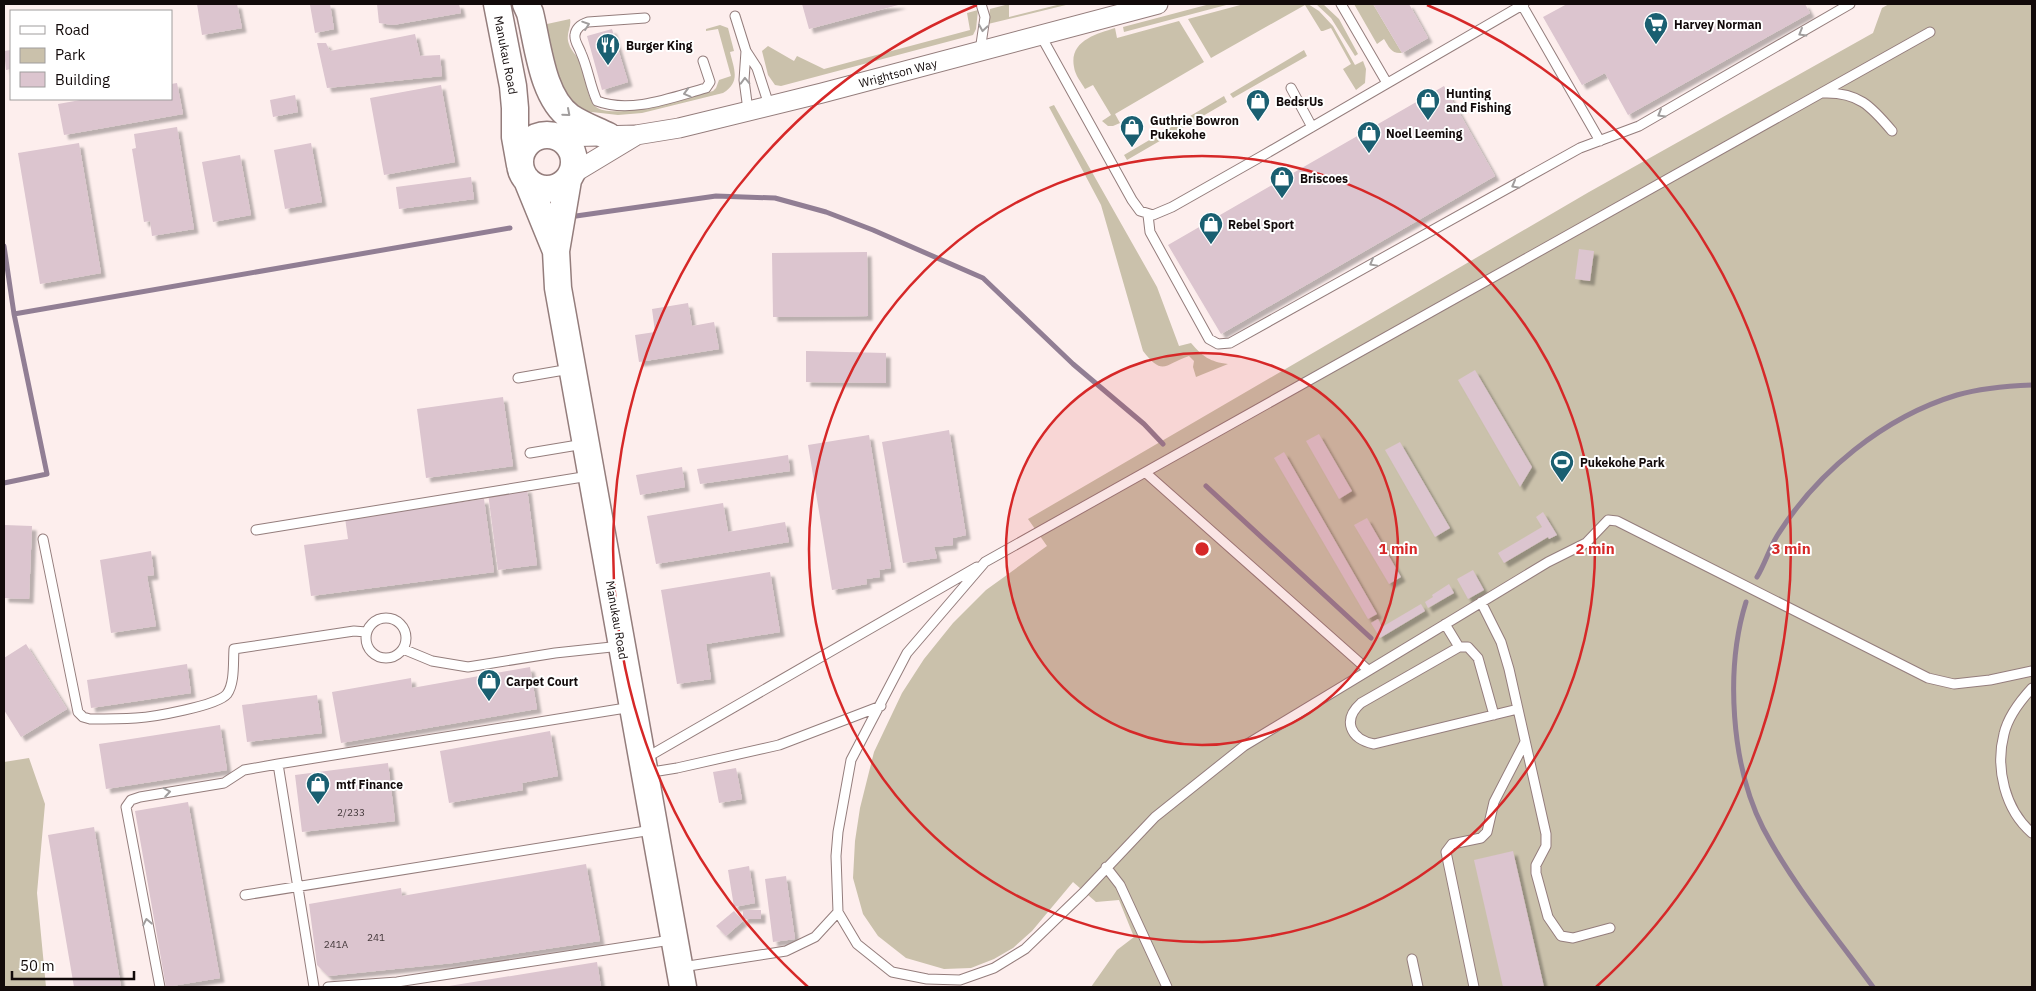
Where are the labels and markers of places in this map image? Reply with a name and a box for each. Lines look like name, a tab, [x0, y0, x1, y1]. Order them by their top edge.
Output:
supermarket icon: Harvey Norman	[1643, 11, 1669, 45]
place label: Harvey Norman	[1674, 17, 1762, 32]
restaurant icon: Burger King	[595, 32, 621, 66]
place label: Burger King	[626, 38, 693, 53]
place label: Hunting and Fishing	[1446, 86, 1511, 115]
shop icon: Hunting and Fishing	[1415, 87, 1441, 121]
shop icon: BedsrUs	[1245, 88, 1271, 122]
place label: BedsrUs	[1276, 94, 1323, 109]
place label: Guthrie Bowron Pukekohe	[1150, 113, 1239, 142]
shop icon: Guthrie Bowron Pukekohe	[1119, 114, 1145, 148]
shop icon: Noel Leeming	[1356, 120, 1382, 154]
place label: Noel Leeming	[1386, 126, 1463, 141]
shop icon: Briscoes	[1269, 165, 1295, 199]
place label: Briscoes	[1300, 171, 1348, 186]
shop icon: Rebel Sport	[1198, 211, 1224, 245]
place label: Rebel Sport	[1228, 217, 1295, 232]
sports icon: Pukekohe Park	[1549, 449, 1575, 483]
place label: Pukekohe Park	[1580, 455, 1665, 470]
centre of rings	[1193, 540, 1211, 558]
shop icon: Carpet Court	[476, 668, 502, 702]
place label: Carpet Court	[506, 674, 579, 689]
shop icon: mtf Finance	[305, 771, 331, 805]
place label: mtf Finance	[336, 777, 403, 792]

